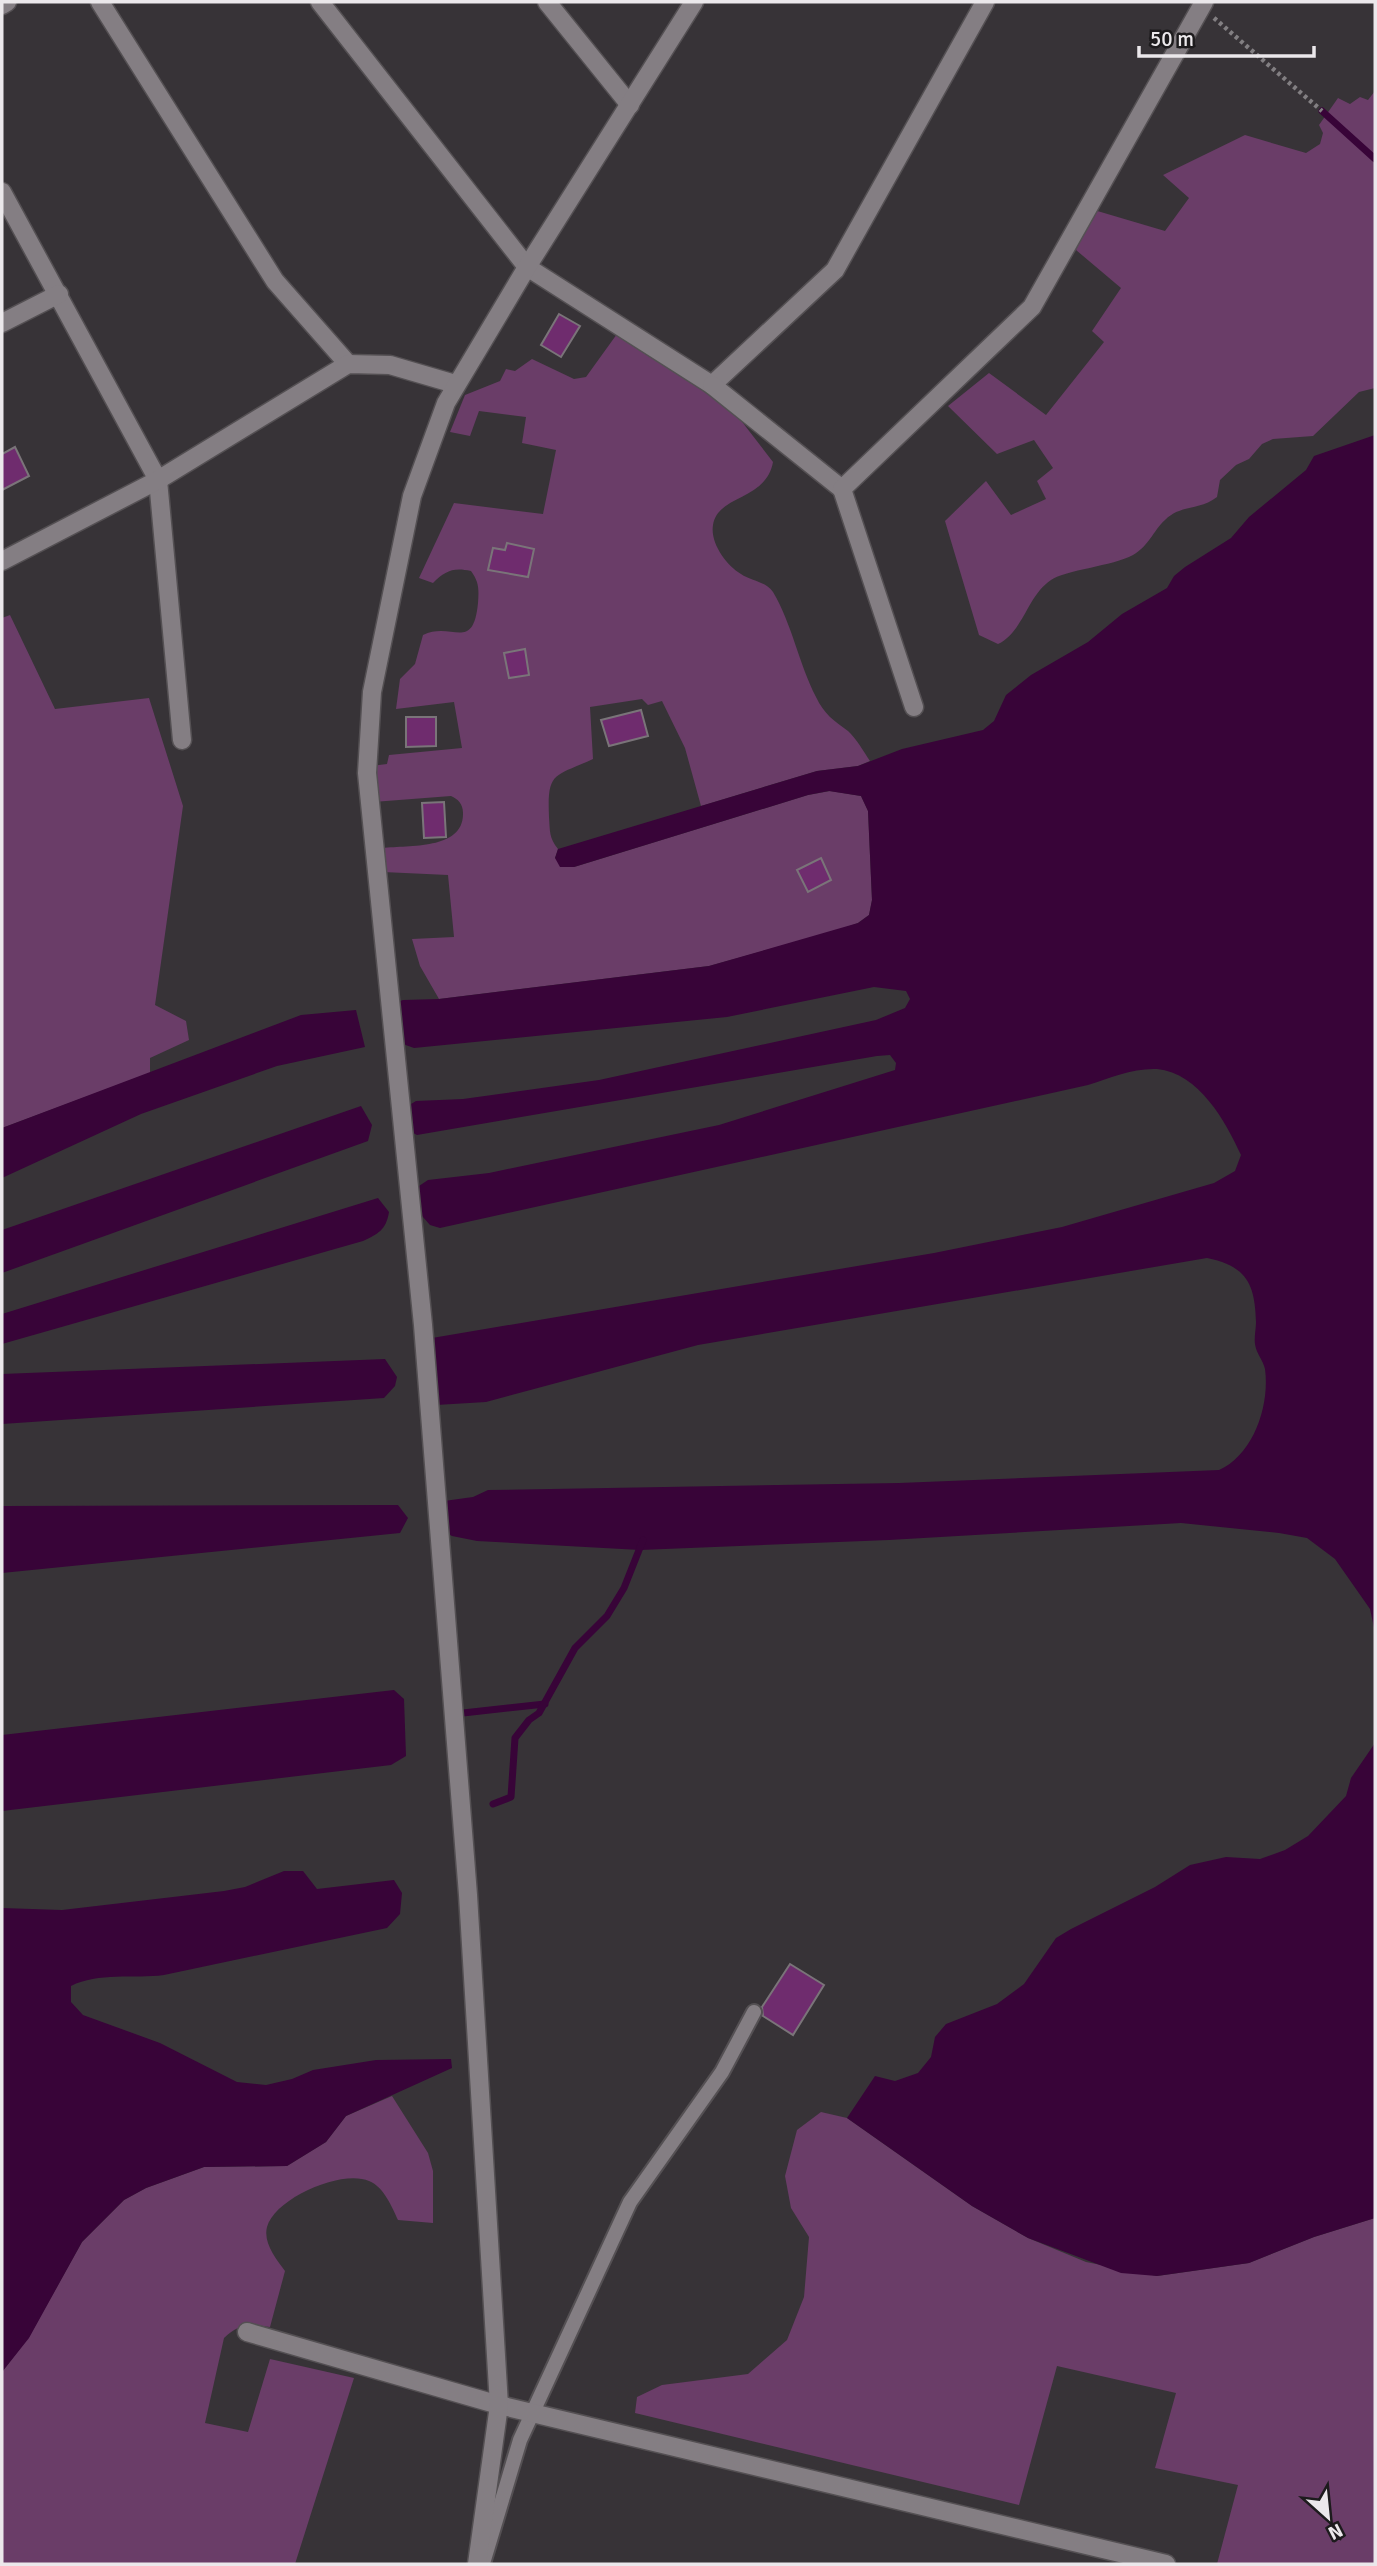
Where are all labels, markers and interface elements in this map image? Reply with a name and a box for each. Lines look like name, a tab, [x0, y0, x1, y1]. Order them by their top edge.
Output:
scale bar	[1139, 14, 1314, 58]
text: 50 m	[1150, 26, 1194, 52]
north arrow	[1293, 2482, 1363, 2552]
text: N	[1324, 2518, 1347, 2545]

